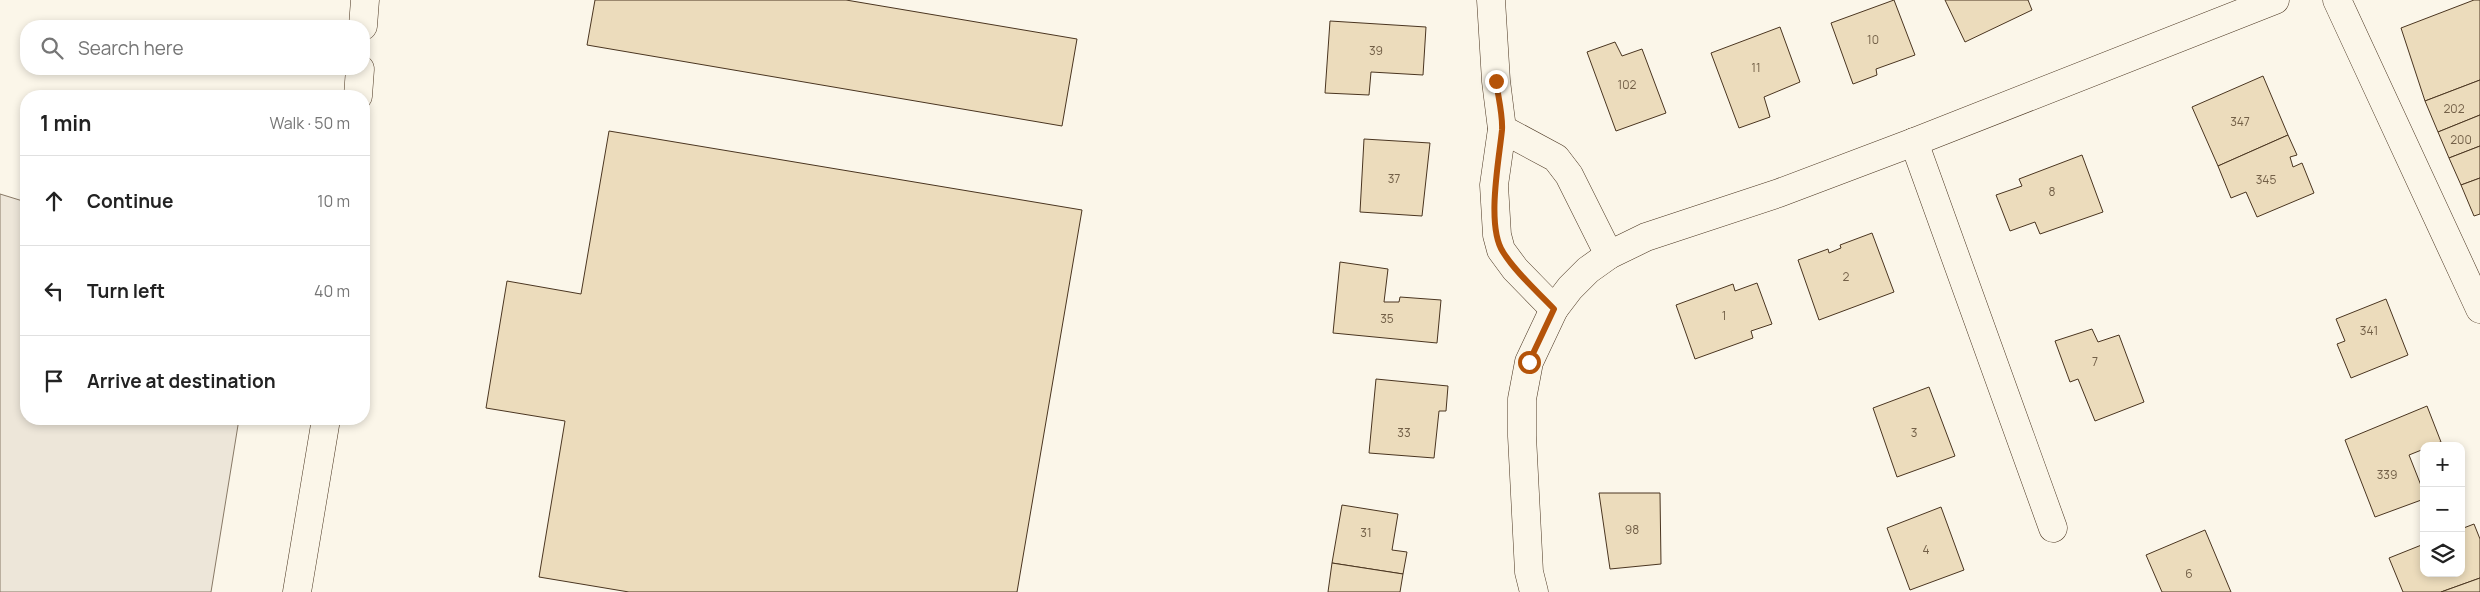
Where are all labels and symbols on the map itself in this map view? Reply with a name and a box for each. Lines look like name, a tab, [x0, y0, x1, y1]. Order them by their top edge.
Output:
house number: 10	[1867, 31, 1879, 48]
house number: 39	[1369, 42, 1383, 59]
house number: 11	[1751, 59, 1761, 76]
route end	[1485, 70, 1508, 93]
house number: 102	[1618, 76, 1637, 93]
house number: 202	[2443, 100, 2465, 117]
house number: 347	[2230, 113, 2250, 130]
house number: 200	[2450, 131, 2472, 148]
house number: 37	[1388, 170, 1400, 187]
house number: 345	[2256, 171, 2276, 188]
house number: 8	[2049, 183, 2056, 200]
house number: 2	[1843, 268, 1850, 285]
house number: 1	[1722, 307, 1726, 324]
house number: 35	[1380, 310, 1394, 327]
house number: 341	[2360, 322, 2378, 339]
route start	[1518, 351, 1541, 374]
house number: 7	[2092, 353, 2098, 370]
house number: 33	[1397, 424, 1411, 441]
house number: 3	[1911, 424, 1917, 441]
house number: 339	[2377, 466, 2397, 483]
house number: 98	[1625, 521, 1639, 538]
house number: 31	[1360, 524, 1372, 541]
house number: 4	[1922, 541, 1930, 558]
house number: 6	[2185, 565, 2193, 582]

